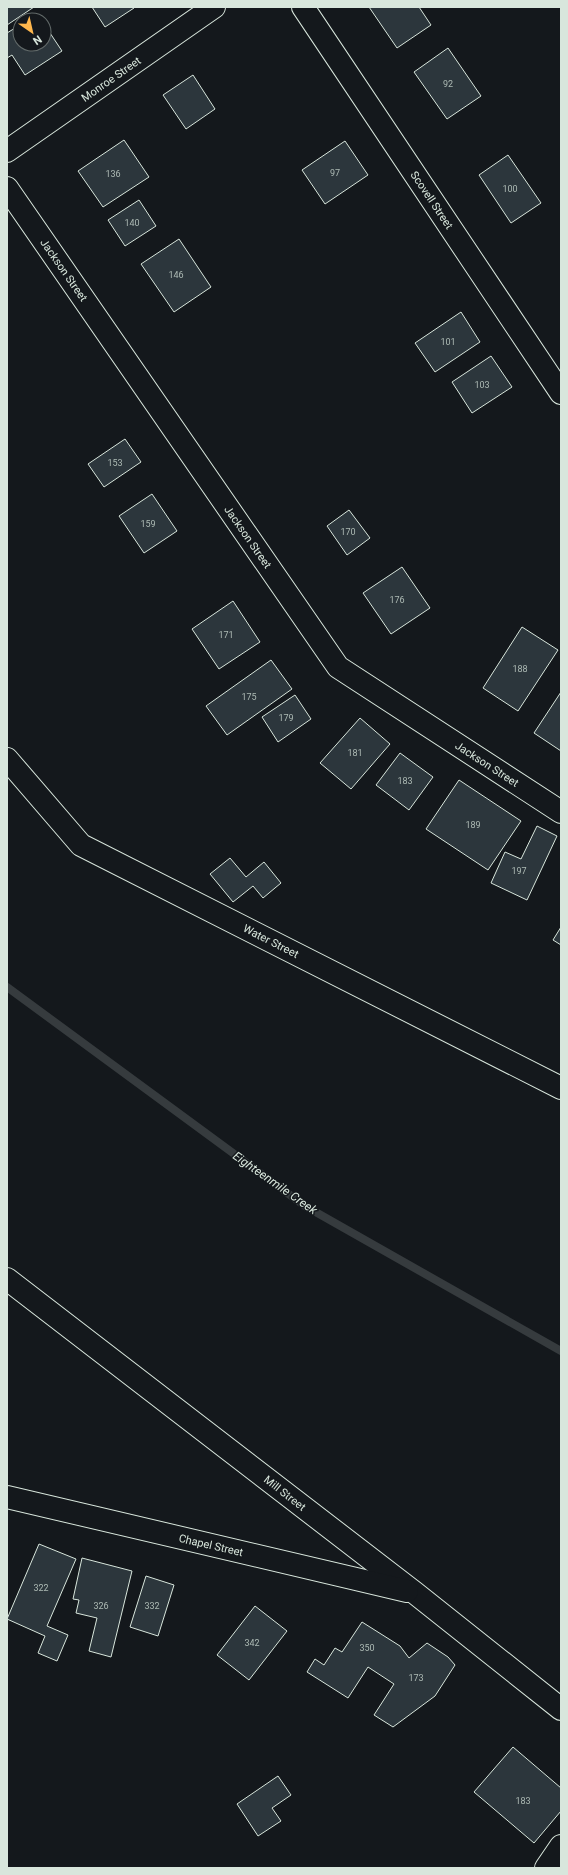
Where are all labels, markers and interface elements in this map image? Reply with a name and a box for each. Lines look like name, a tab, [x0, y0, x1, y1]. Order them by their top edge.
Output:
north arrow	[12, 12, 52, 52]
text: N	[30, 32, 44, 48]
street label: Monroe Street	[79, 54, 144, 105]
house number: 92	[443, 79, 453, 89]
house number: 97	[330, 168, 340, 178]
house number: 136	[105, 169, 121, 179]
street label: Scovell Street	[408, 169, 456, 232]
house number: 100	[502, 184, 518, 194]
house number: 140	[124, 218, 140, 228]
street label: Jackson Street	[37, 237, 90, 304]
house number: 146	[168, 270, 184, 280]
house number: 101	[440, 337, 456, 347]
house number: 103	[474, 380, 490, 390]
house number: 153	[107, 458, 123, 468]
street label: Jackson Street	[221, 504, 274, 571]
house number: 159	[140, 519, 156, 529]
house number: 170	[340, 527, 356, 537]
house number: 176	[389, 595, 405, 605]
house number: 171	[218, 630, 234, 640]
house number: 188	[512, 664, 528, 674]
house number: 175	[241, 692, 257, 702]
house number: 179	[278, 713, 294, 723]
street label: Jackson Street	[453, 739, 521, 790]
house number: 181	[347, 748, 363, 758]
house number: 183	[397, 776, 413, 786]
house number: 189	[465, 820, 481, 830]
house number: 197	[511, 866, 527, 876]
street label: Water Street	[241, 922, 301, 961]
water label: Eighteenmile Creek	[230, 1149, 321, 1218]
street label: Mill Street	[261, 1473, 308, 1514]
street label: Chapel Street	[177, 1532, 245, 1559]
house number: 322	[33, 1583, 49, 1593]
house number: 326	[93, 1601, 109, 1611]
house number: 332	[144, 1601, 160, 1611]
house number: 342	[244, 1638, 260, 1648]
house number: 350	[359, 1643, 375, 1653]
house number: 173	[408, 1673, 424, 1683]
house number: 183	[515, 1796, 531, 1806]

